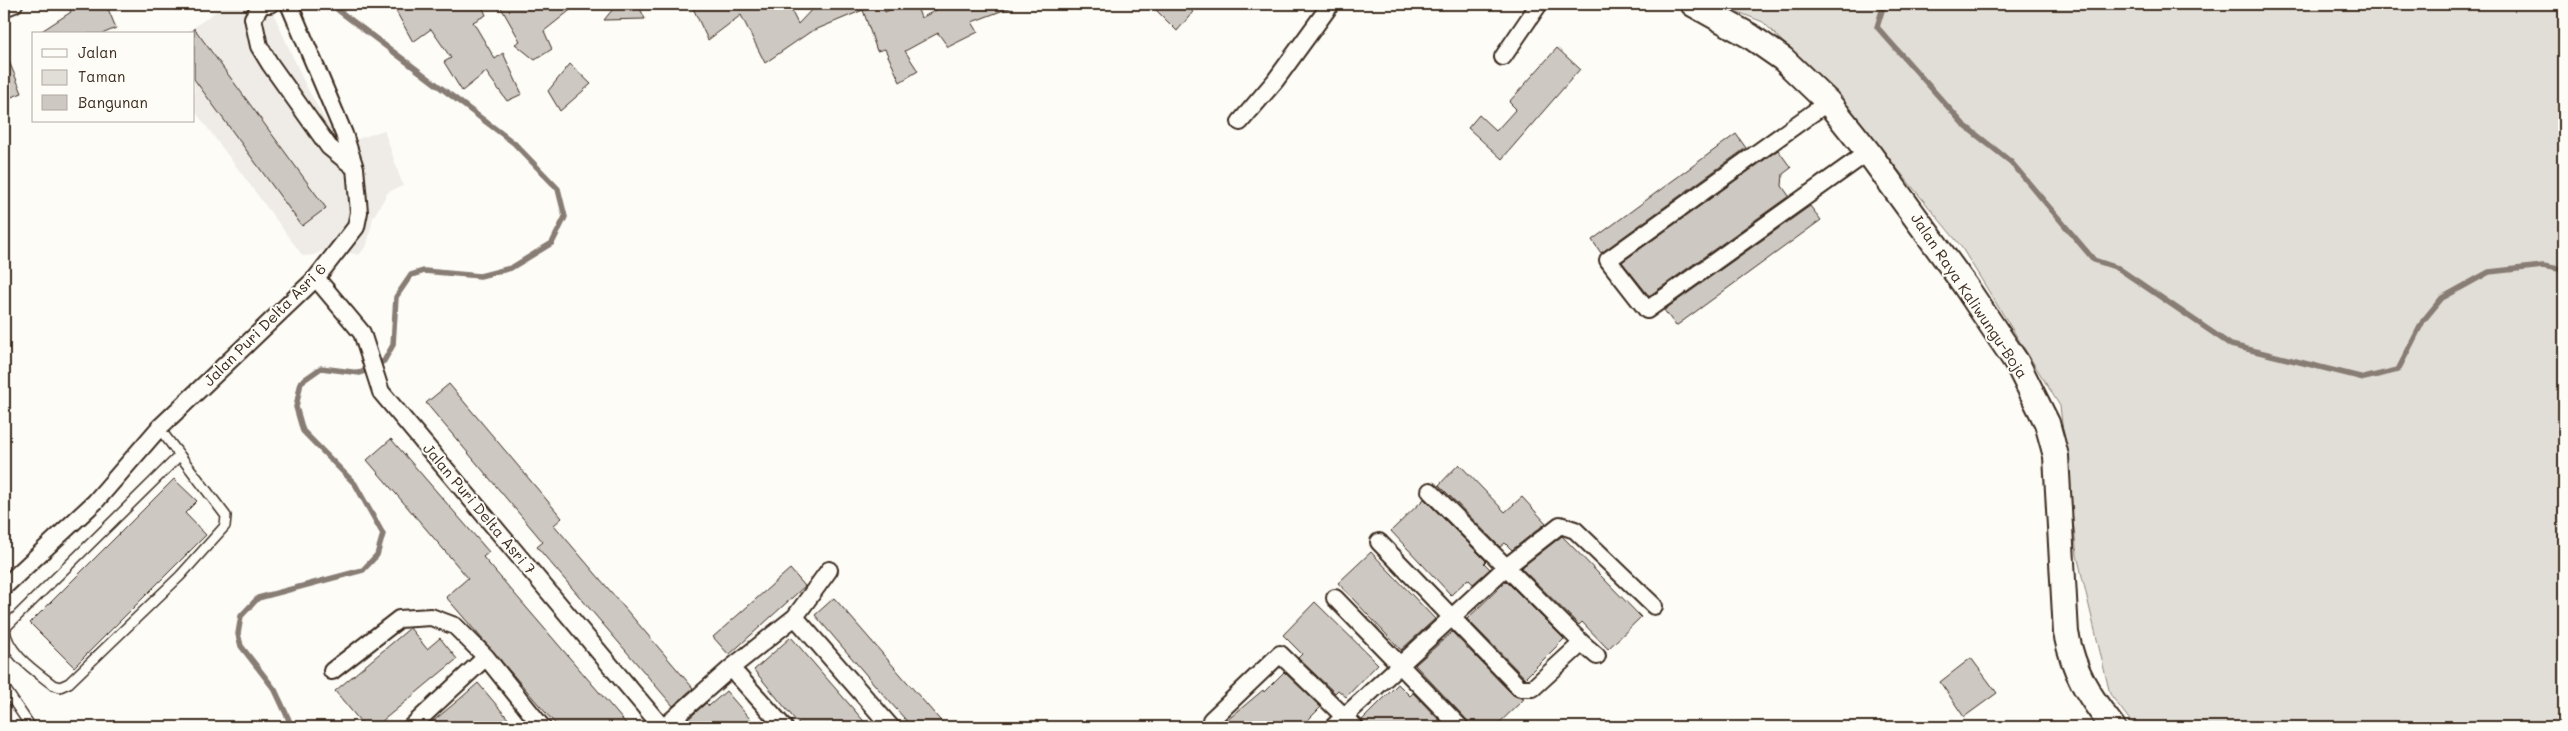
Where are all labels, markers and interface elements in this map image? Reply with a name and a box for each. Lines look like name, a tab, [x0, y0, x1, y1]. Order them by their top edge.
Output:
legend	[32, 32, 195, 122]
text: Jalan	[78, 42, 117, 62]
text: Taman	[78, 66, 125, 86]
text: Bangunan	[78, 92, 148, 112]
street label: Jalan Raya Kaliwungu-Boja	[1907, 209, 2033, 382]
street label: Jalan Puri Delta Asri 6	[199, 259, 330, 390]
street label: Jalan Puri Delta Asri 7	[419, 439, 540, 578]

